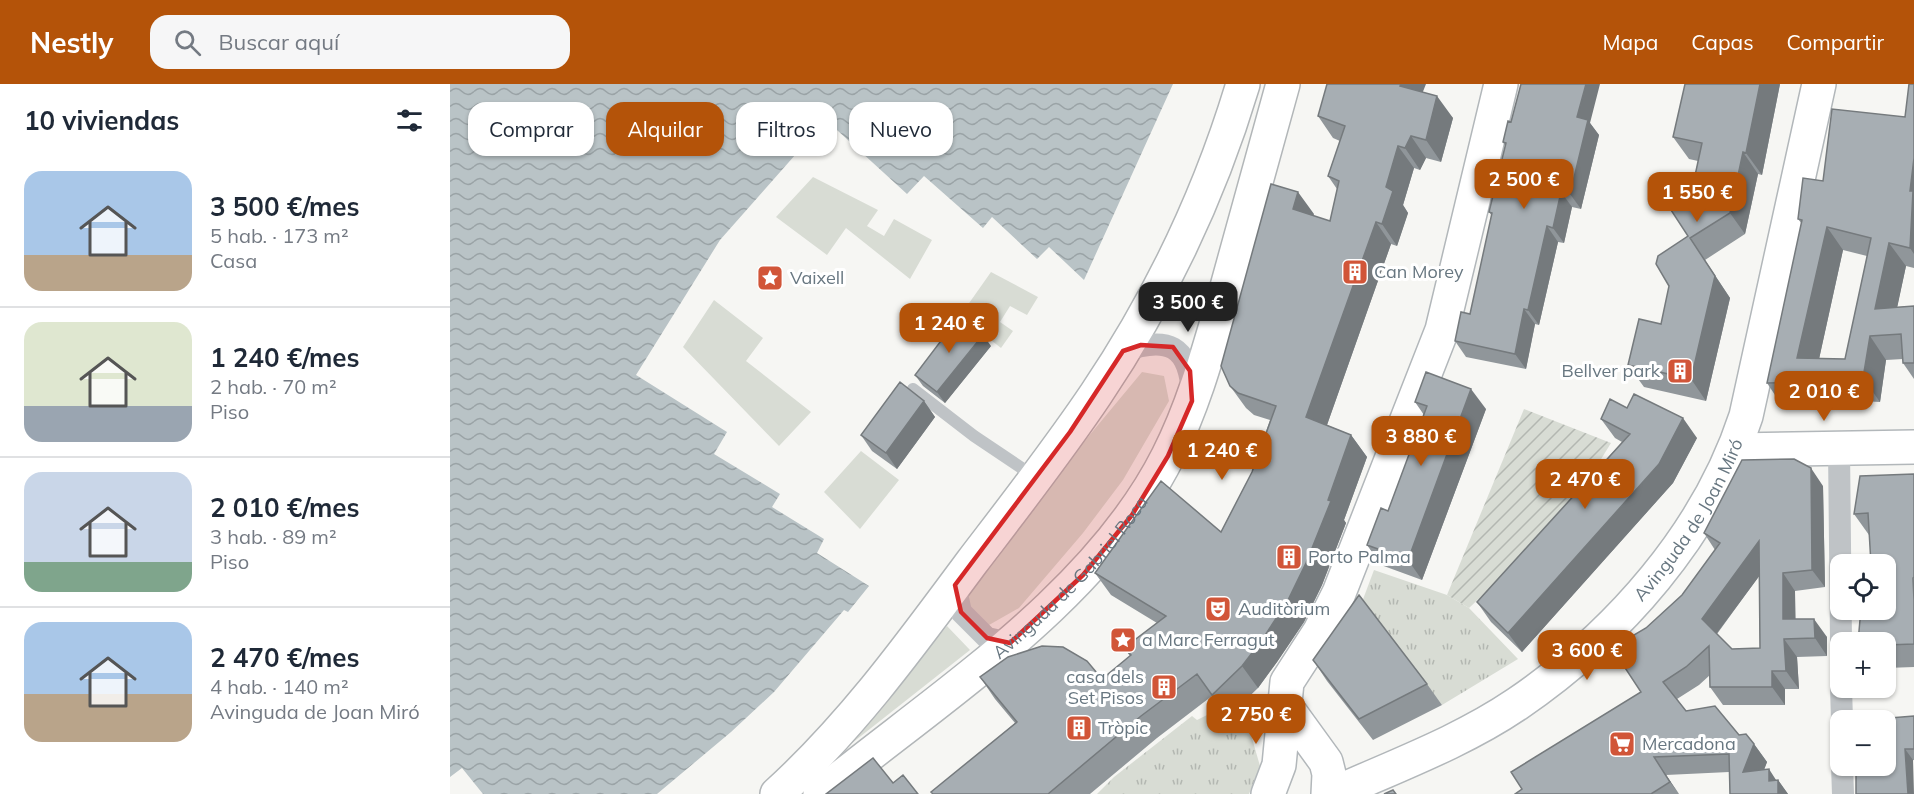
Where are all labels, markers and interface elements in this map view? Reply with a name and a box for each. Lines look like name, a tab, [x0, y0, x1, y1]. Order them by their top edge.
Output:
search box	[150, 15, 570, 69]
text: Nestly	[30, 25, 114, 60]
icon: search	[171, 26, 204, 59]
text: Buscar aquí	[219, 28, 339, 56]
text: Mapa	[1603, 29, 1658, 55]
text: Capas	[1691, 29, 1754, 55]
text: Compartir	[1787, 29, 1884, 55]
chip: Comprar	[468, 102, 594, 156]
chip: Alquilar	[606, 102, 724, 156]
chip: Filtros	[736, 102, 837, 156]
chip: Nuevo	[849, 102, 953, 156]
text: 10 viviendas	[24, 104, 179, 137]
icon: filters	[393, 104, 426, 137]
pin: 2 500 €	[1469, 159, 1579, 210]
text: 2 500 €	[1489, 166, 1559, 191]
pin: 1 550 €	[1642, 172, 1752, 223]
text: 1 550 €	[1662, 179, 1732, 204]
text: 3 500 €/mes	[210, 190, 360, 223]
icon: home	[72, 195, 144, 267]
text: 5 hab. · 173 m²	[210, 223, 349, 248]
text: Casa	[210, 248, 257, 273]
building icon: Can Morey	[1340, 257, 1370, 287]
place label: Can Morey	[1374, 260, 1464, 283]
place icon: Vaixell	[755, 263, 785, 293]
place label: Vaixell	[790, 266, 844, 289]
pin: 3 500 €	[1133, 282, 1243, 333]
text: 3 500 €	[1153, 289, 1223, 314]
pin: 1 240 €	[894, 303, 1004, 354]
text: 1 240 €	[914, 310, 984, 335]
text: 1 240 €/mes	[210, 341, 360, 374]
icon: home	[72, 346, 144, 418]
building icon: Bellver park	[1665, 356, 1695, 386]
place label: Bellver park	[1562, 359, 1661, 382]
pin: 2 010 €	[1769, 371, 1879, 422]
text: 2 hab. · 70 m²	[210, 374, 337, 399]
text: 2 010 €	[1789, 378, 1859, 403]
text: Piso	[210, 399, 249, 424]
pin: 3 880 €	[1366, 416, 1476, 467]
text: 3 880 €	[1386, 423, 1456, 448]
pin: 1 240 €	[1167, 430, 1277, 481]
street label: Avinguda de Joan Miró	[1629, 435, 1748, 606]
text: 1 240 €	[1187, 437, 1257, 462]
pin: 2 470 €	[1530, 459, 1640, 510]
text: 2 470 €	[1550, 466, 1620, 491]
text: 2 010 €/mes	[210, 491, 360, 524]
street label: Avinguda de Gabriel Roca	[988, 491, 1153, 664]
icon: home	[72, 496, 144, 568]
text: 3 hab. · 89 m²	[210, 524, 337, 549]
building icon: Porto Palma	[1274, 542, 1304, 572]
place label: Porto Palma	[1308, 545, 1411, 568]
text: Piso	[210, 549, 249, 574]
map controls	[1830, 554, 1896, 776]
button: locate	[1830, 554, 1896, 620]
theatre icon: Auditòrium	[1203, 594, 1233, 624]
place label: Auditòrium	[1238, 597, 1330, 620]
place icon: a Marc Ferragut	[1108, 625, 1138, 655]
place label: a Marc Ferragut	[1142, 628, 1275, 651]
pin: 3 600 €	[1532, 630, 1642, 681]
button: +	[1830, 632, 1896, 698]
text: 3 600 €	[1552, 637, 1622, 662]
text: 2 470 €/mes	[210, 641, 360, 674]
icon: home	[72, 646, 144, 718]
place label: casa dels Set Pisos	[1066, 665, 1144, 709]
building icon: casa dels Set Pisos	[1149, 672, 1179, 702]
text: 4 hab. · 140 m²	[210, 674, 349, 699]
pin: 2 750 €	[1201, 694, 1311, 745]
text: Avinguda de Joan Miró	[210, 699, 420, 724]
text: 2 750 €	[1221, 701, 1291, 726]
button: −	[1830, 710, 1896, 776]
building icon: Tròpic	[1064, 713, 1094, 743]
place label: Tròpic	[1098, 716, 1148, 739]
supermarket icon: Mercadona	[1607, 729, 1637, 759]
place label: Mercadona	[1642, 732, 1736, 755]

